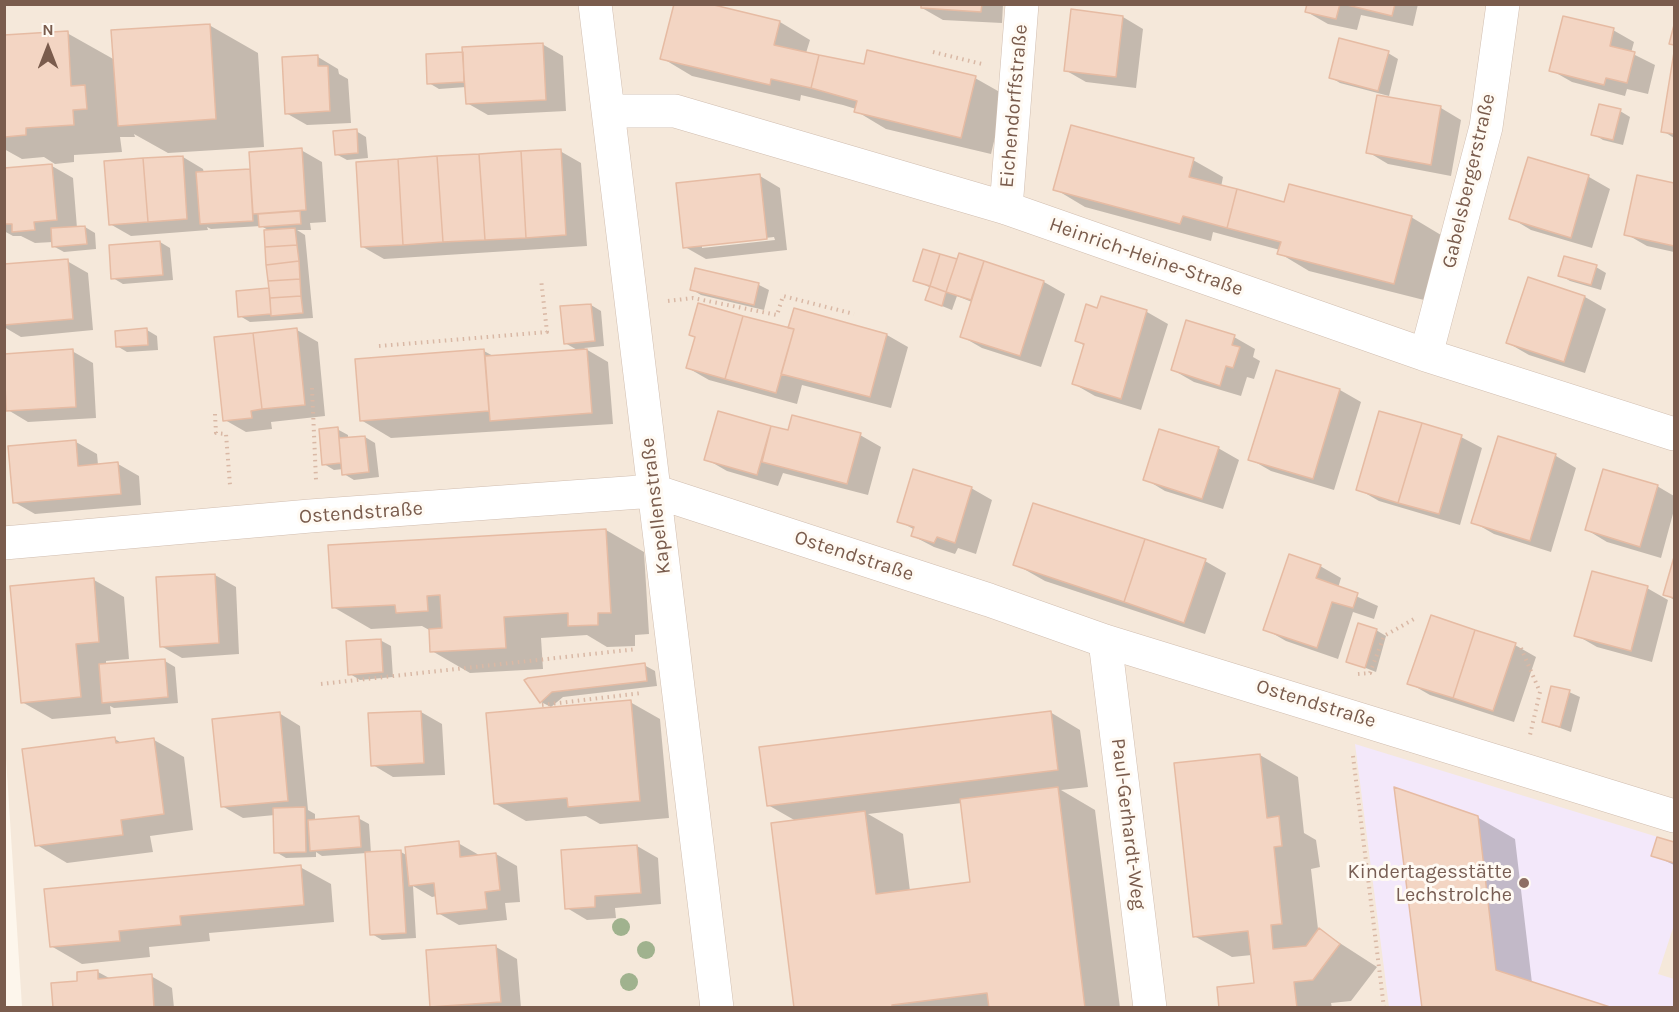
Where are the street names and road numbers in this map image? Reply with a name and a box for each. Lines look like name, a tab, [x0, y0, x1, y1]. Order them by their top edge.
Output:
street label: Eichendorffstraße	[995, 23, 1033, 189]
street label: Gabelsbergerstraße	[1437, 91, 1501, 271]
street label: Heinrich-Heine-Straße	[1046, 213, 1246, 301]
street label: Kapellenstraße	[636, 436, 676, 576]
street label: Ostendstraße	[298, 497, 424, 529]
street label: Ostendstraße	[791, 525, 917, 587]
street label: Ostendstraße	[1253, 674, 1379, 734]
street label: Paul-Gerhardt-Weg	[1106, 737, 1150, 911]

